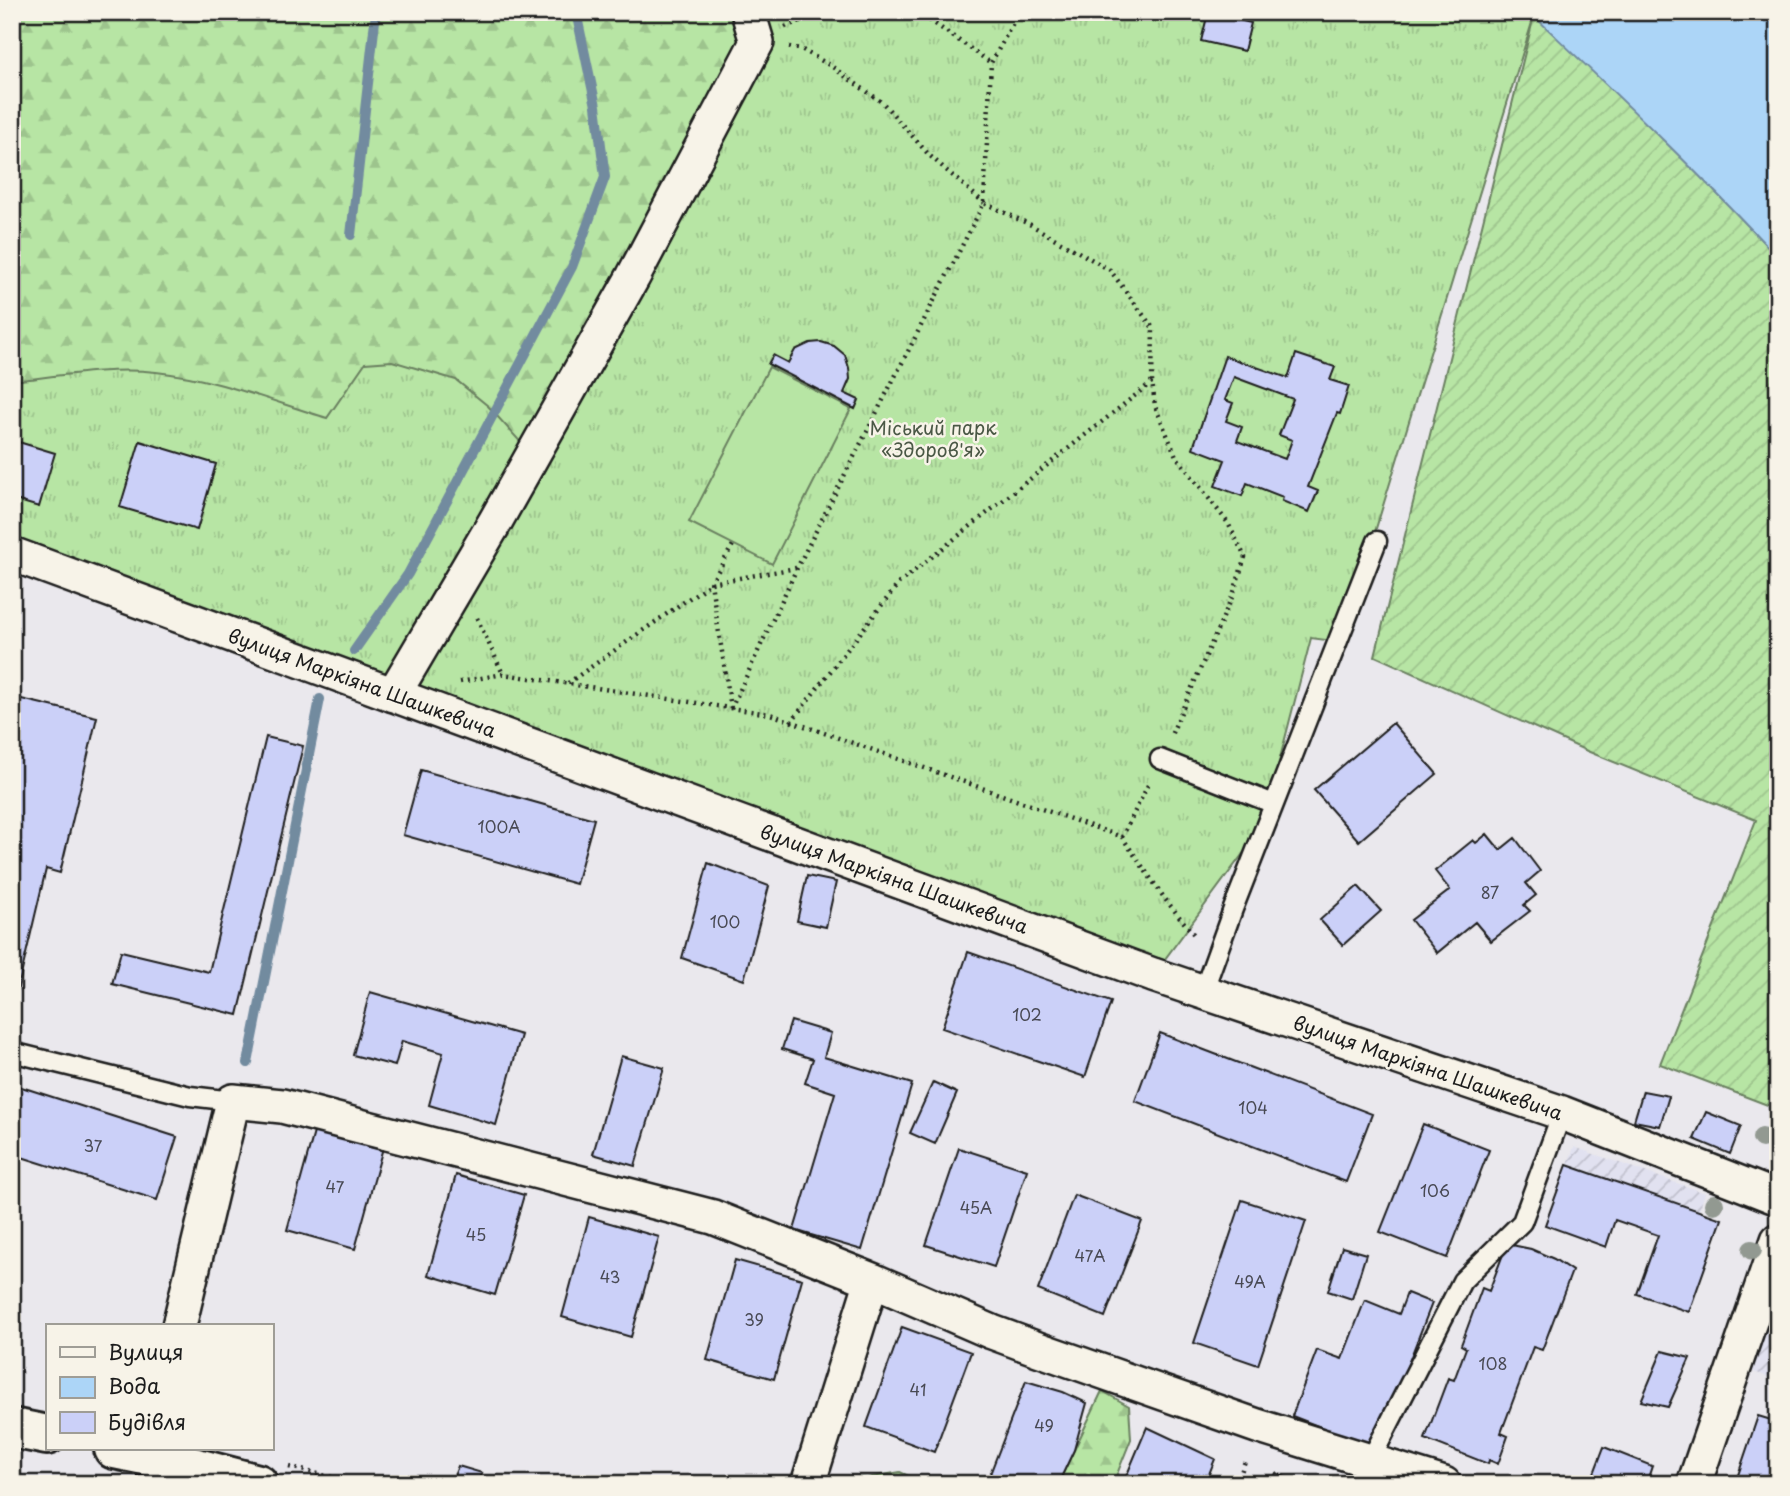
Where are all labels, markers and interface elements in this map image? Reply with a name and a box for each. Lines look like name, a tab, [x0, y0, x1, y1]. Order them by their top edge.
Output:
park label: Міський парк «Здоров'я»	[870, 413, 997, 463]
street label: вулиця Маркіяна Шашкевича	[224, 620, 500, 744]
house number: 100А	[478, 814, 520, 838]
street label: вулиця Маркіяна Шашкевича	[756, 816, 1032, 940]
house number: 87	[1481, 880, 1499, 904]
house number: 100	[710, 909, 740, 933]
house number: 102	[1012, 1002, 1042, 1026]
street label: вулиця Маркіяна Шашкевича	[1290, 1008, 1567, 1126]
house number: 104	[1238, 1095, 1268, 1119]
house number: 37	[84, 1133, 103, 1157]
house number: 47	[326, 1174, 345, 1198]
house number: 106	[1420, 1178, 1450, 1202]
house number: 45А	[960, 1195, 992, 1219]
house number: 45	[466, 1222, 486, 1246]
house number: 47А	[1074, 1243, 1106, 1267]
house number: 43	[600, 1264, 620, 1288]
house number: 49А	[1234, 1269, 1266, 1293]
house number: 39	[744, 1307, 764, 1331]
legend	[46, 1324, 273, 1450]
text: Вулиця	[108, 1335, 184, 1367]
house number: 108	[1479, 1351, 1507, 1375]
text: Вода	[108, 1369, 160, 1401]
house number: 41	[910, 1377, 926, 1401]
text: Будівля	[108, 1405, 186, 1437]
house number: 49	[1034, 1413, 1054, 1437]

